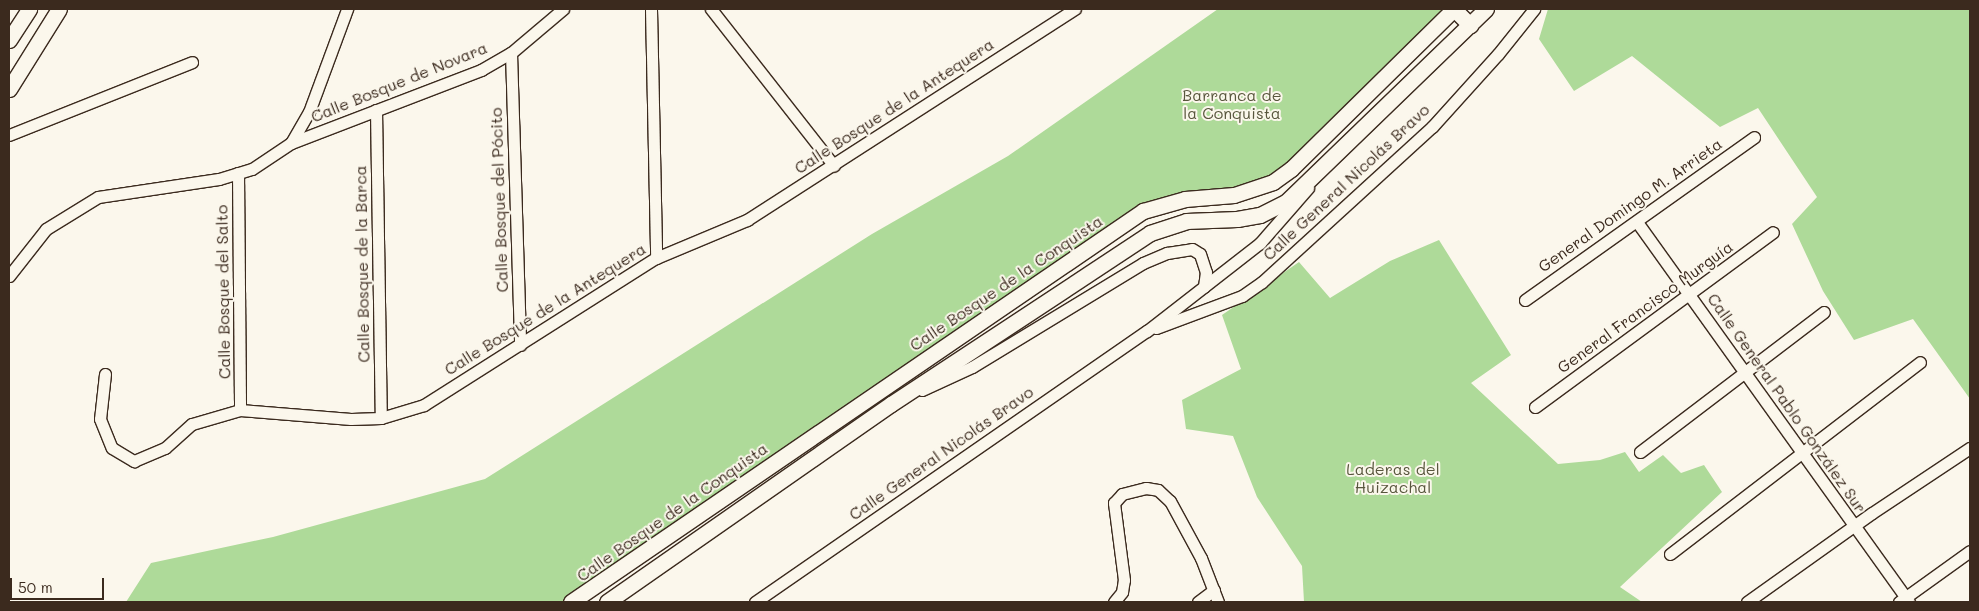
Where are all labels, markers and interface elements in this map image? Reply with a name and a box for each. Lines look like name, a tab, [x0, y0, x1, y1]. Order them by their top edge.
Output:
street label: Calle Bosque de la Antequera	[791, 34, 997, 178]
street label: Calle Bosque de Novara	[308, 38, 490, 126]
park label: Barranca de la Conquista	[1182, 85, 1282, 123]
street label: Calle General Nicolás Bravo	[1259, 100, 1433, 264]
street label: Calle Bosque del Pócito	[486, 107, 512, 293]
street label: General Domingo M. Arrieta	[1534, 134, 1726, 276]
street label: Calle Bosque de la Barca	[351, 165, 373, 363]
street label: Calle Bosque del Salto	[212, 205, 234, 379]
street label: Calle Bosque de la Conquista	[906, 211, 1106, 355]
street label: General Francisco Murguía	[1554, 237, 1736, 377]
street label: Calle Bosque de la Antequera	[441, 239, 649, 379]
street label: Calle General Pablo González Sur	[1704, 290, 1870, 516]
street label: Calle General Nicolás Bravo	[845, 382, 1037, 524]
street label: Calle Bosque de la Conquista	[573, 439, 771, 585]
park label: Laderas del Huizachal	[1346, 459, 1440, 497]
scale bar	[12, 568, 106, 600]
text: 50 m	[18, 577, 53, 597]

